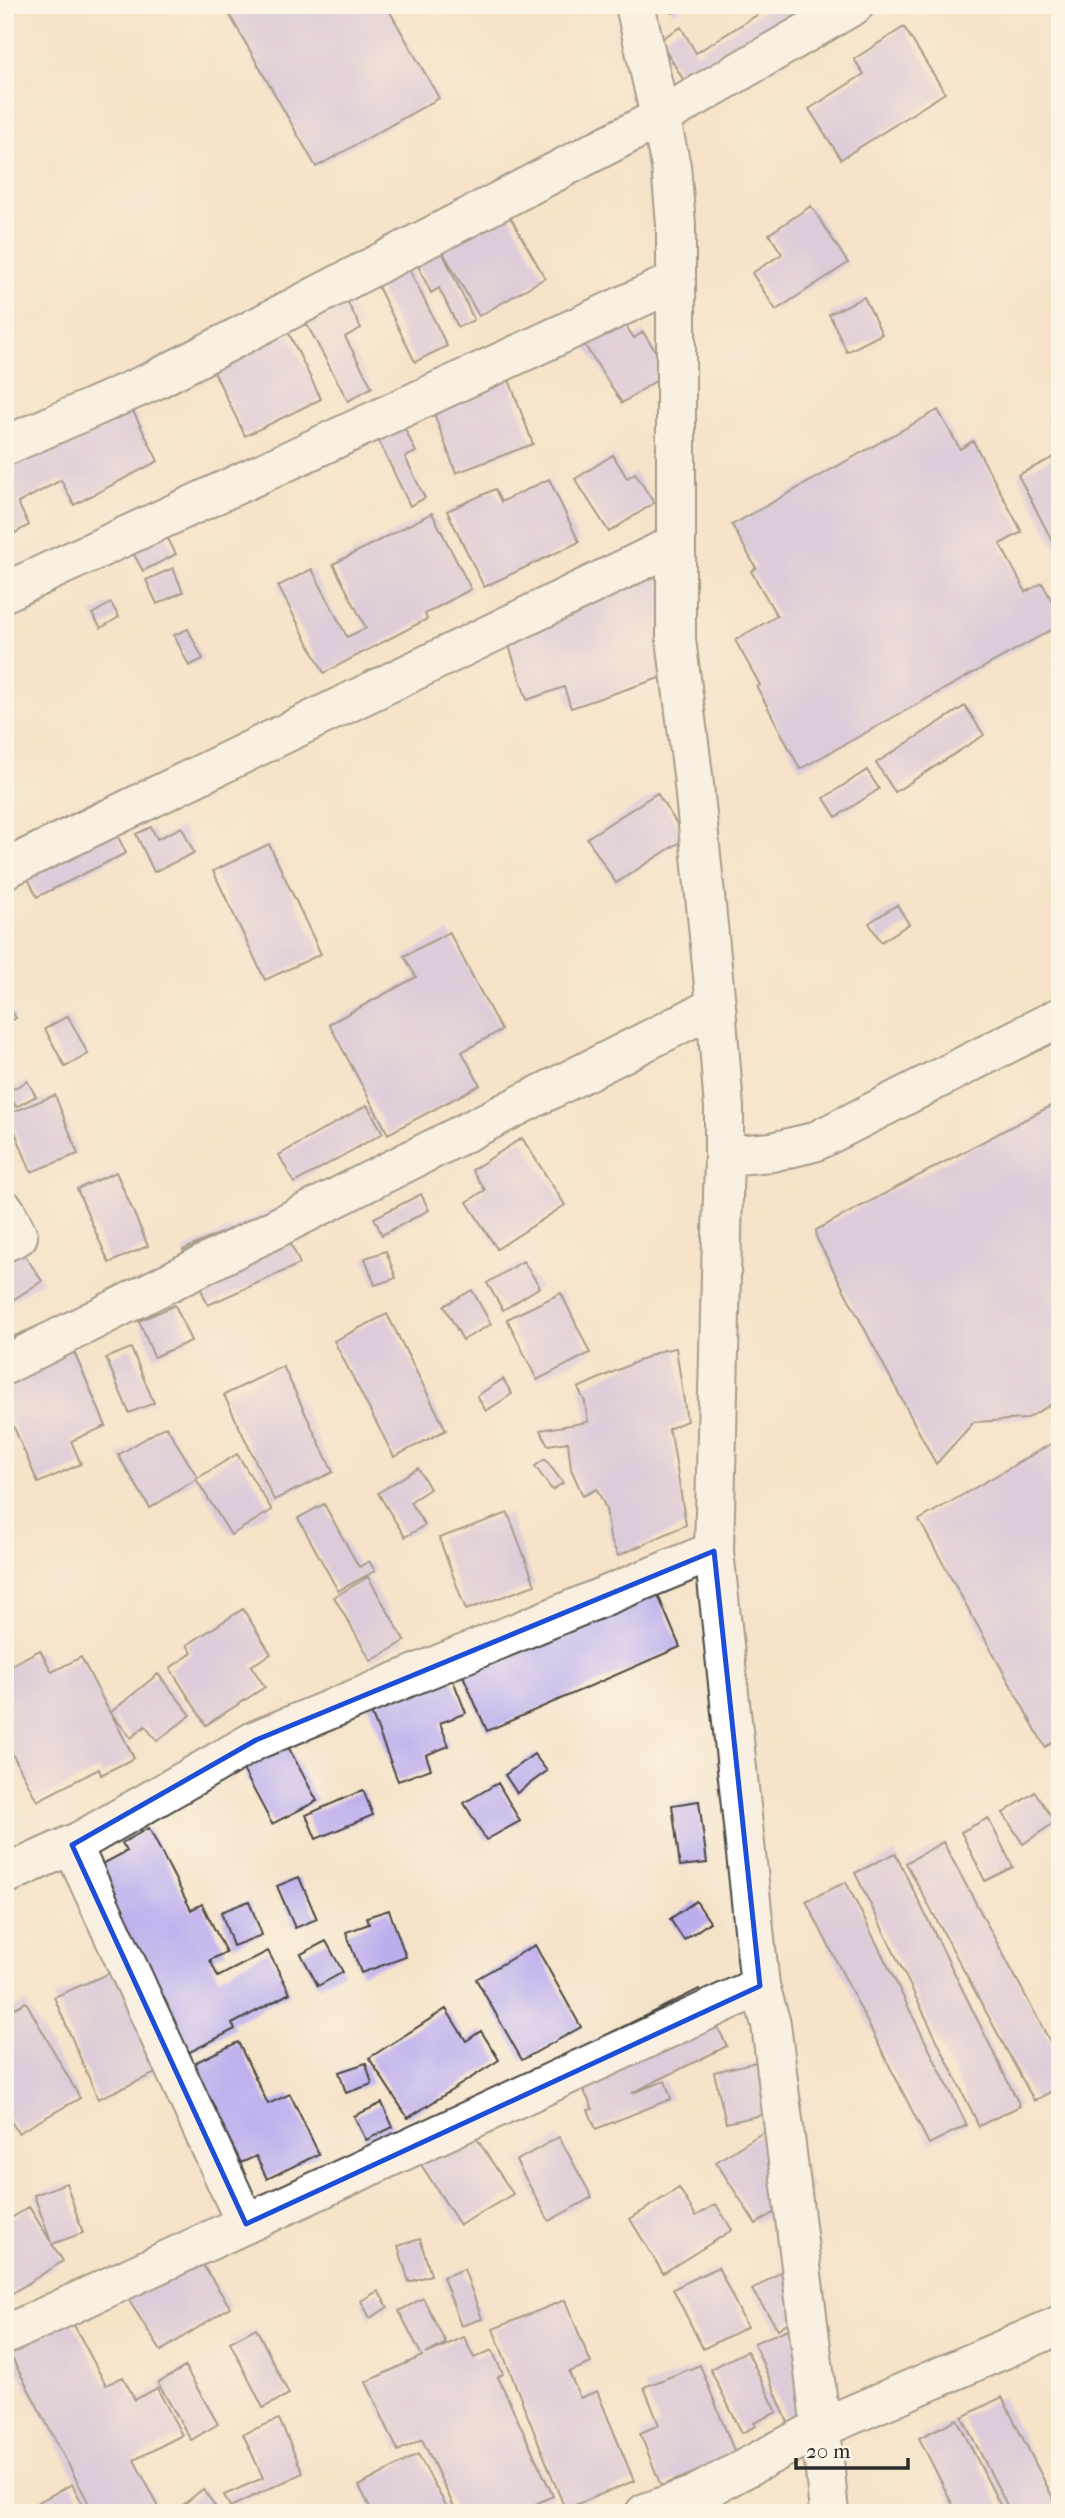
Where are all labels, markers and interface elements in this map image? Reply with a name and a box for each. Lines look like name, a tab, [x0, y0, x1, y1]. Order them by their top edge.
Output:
scale bar	[796, 2427, 908, 2471]
text: 20 m	[806, 2439, 851, 2463]

